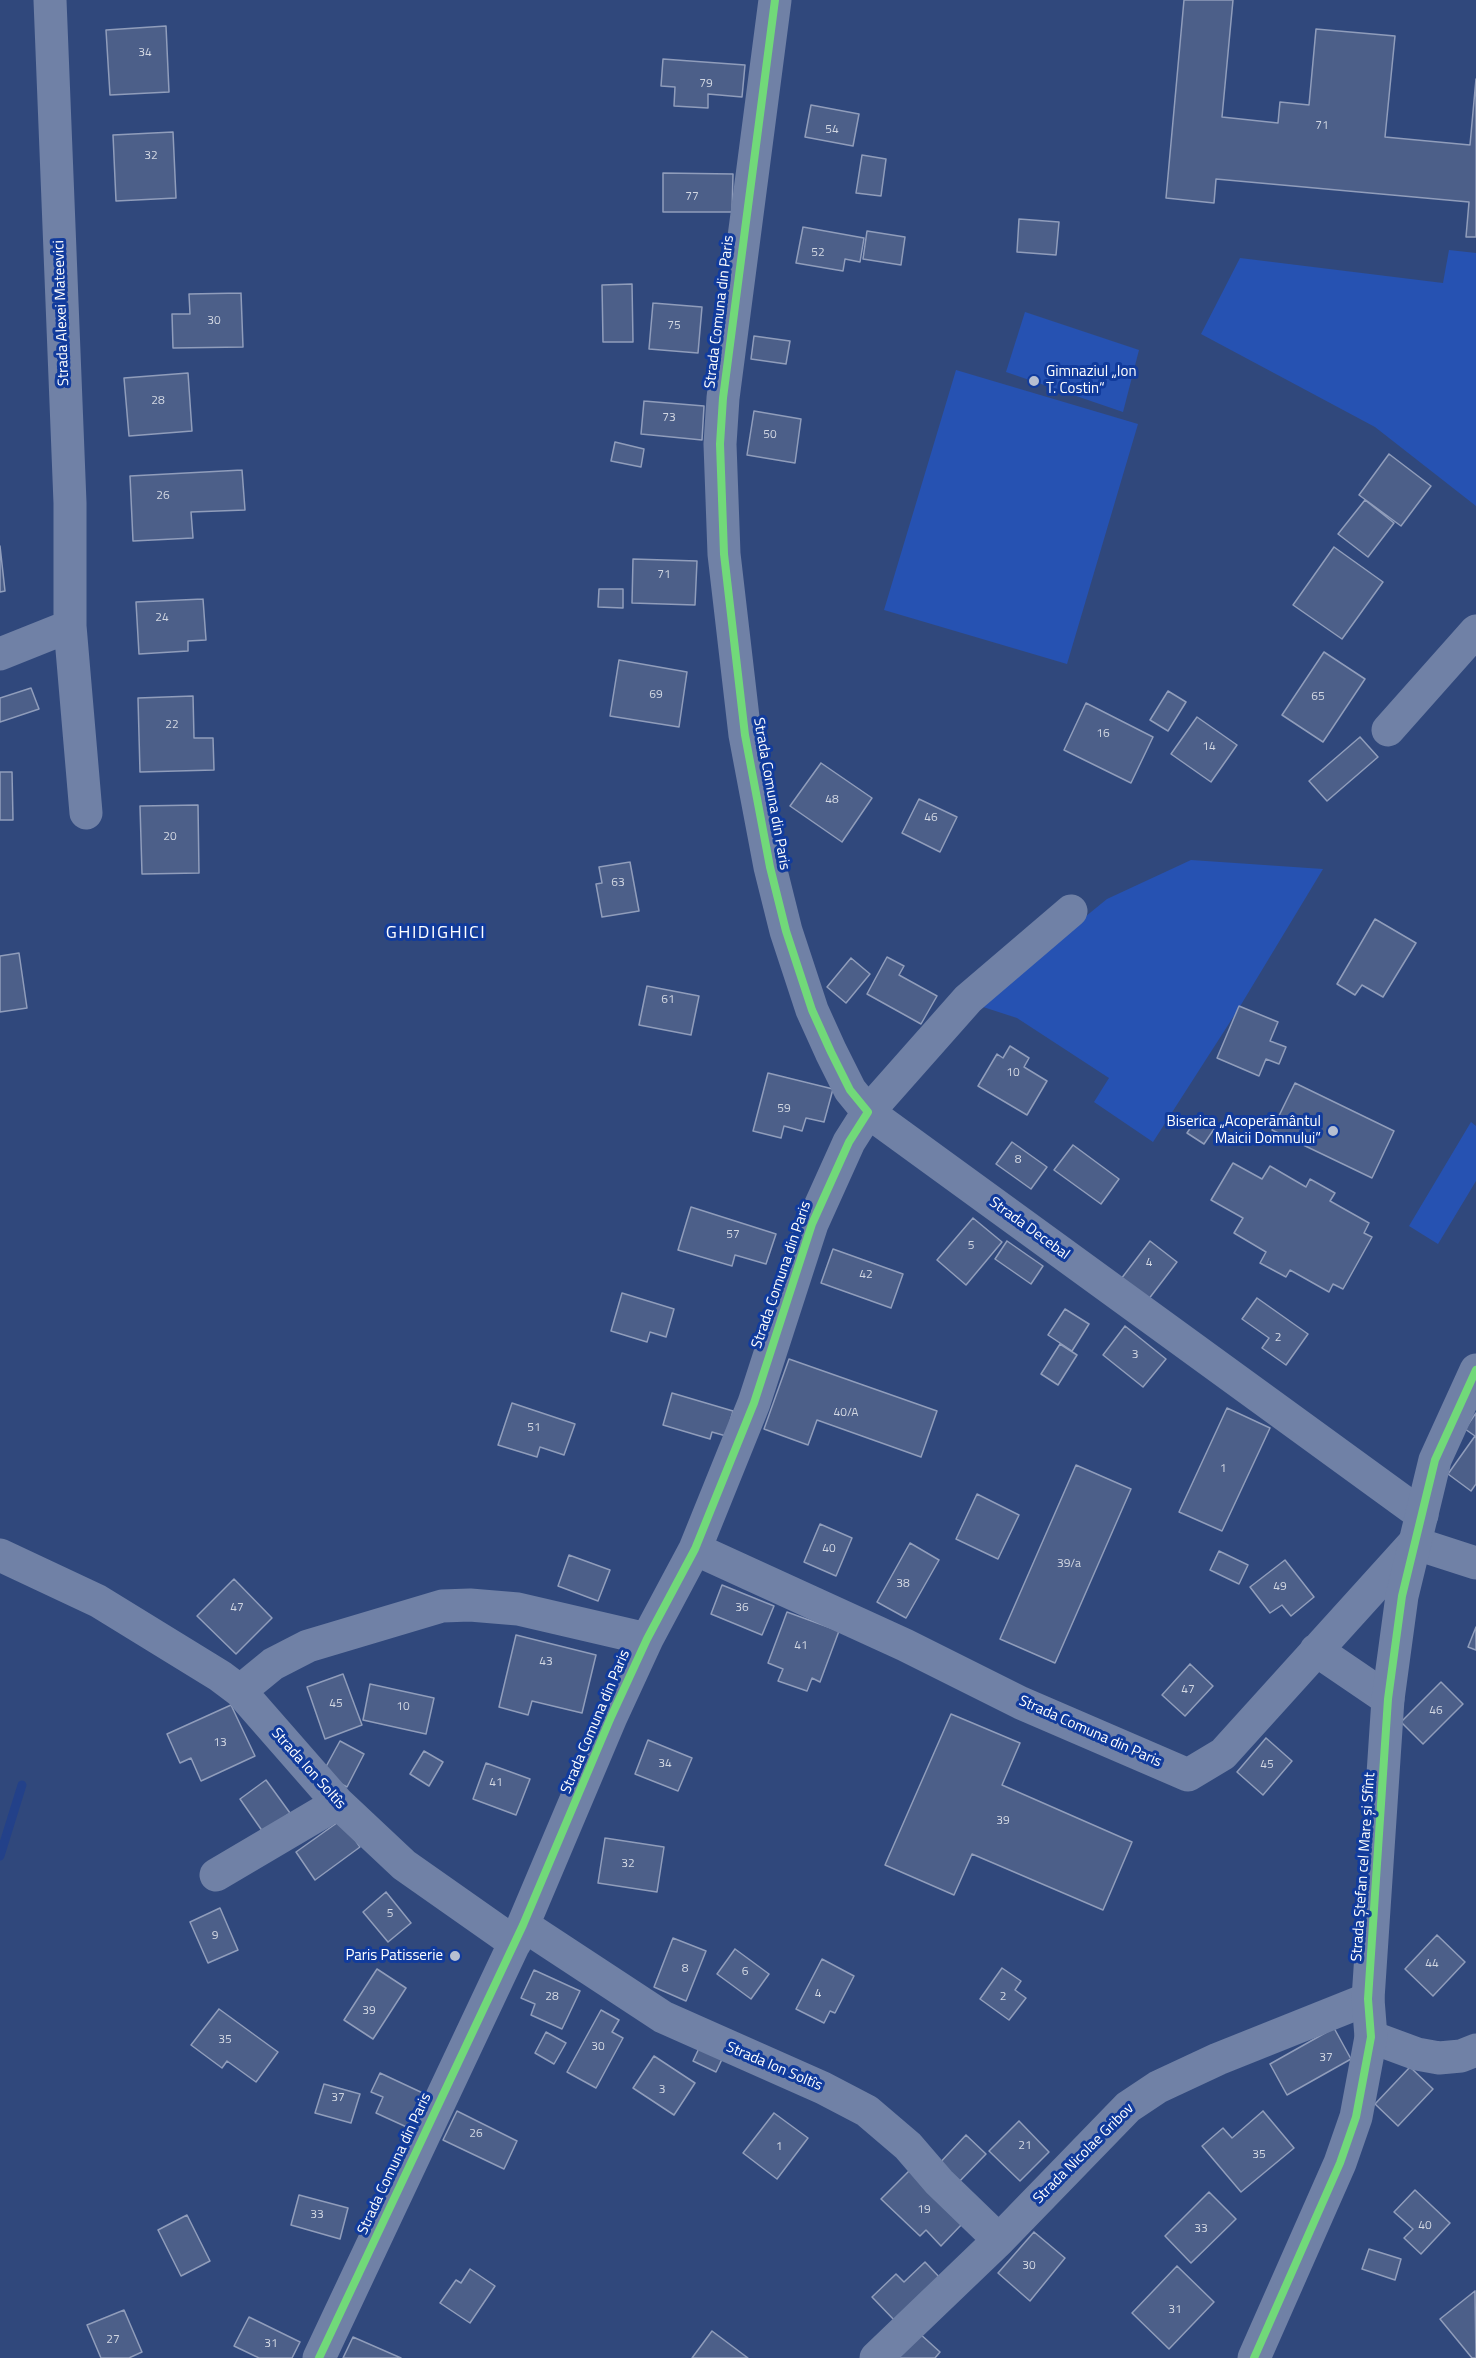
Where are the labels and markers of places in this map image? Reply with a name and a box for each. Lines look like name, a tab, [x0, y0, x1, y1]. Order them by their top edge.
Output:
place label: Gimnaziul „Ion T. Costin“	[1046, 363, 1136, 398]
marker: Gimnaziul „Ion T. Costin“	[1027, 374, 1041, 388]
place label: Biserica „Acoperământul Maicii Domnului”	[1167, 1113, 1321, 1148]
marker: Biserica „Acoperământul Maicii Domnului”	[1326, 1124, 1340, 1138]
place label: Paris Patisserie	[345, 1947, 443, 1965]
marker: Paris Patisserie	[448, 1949, 462, 1963]

